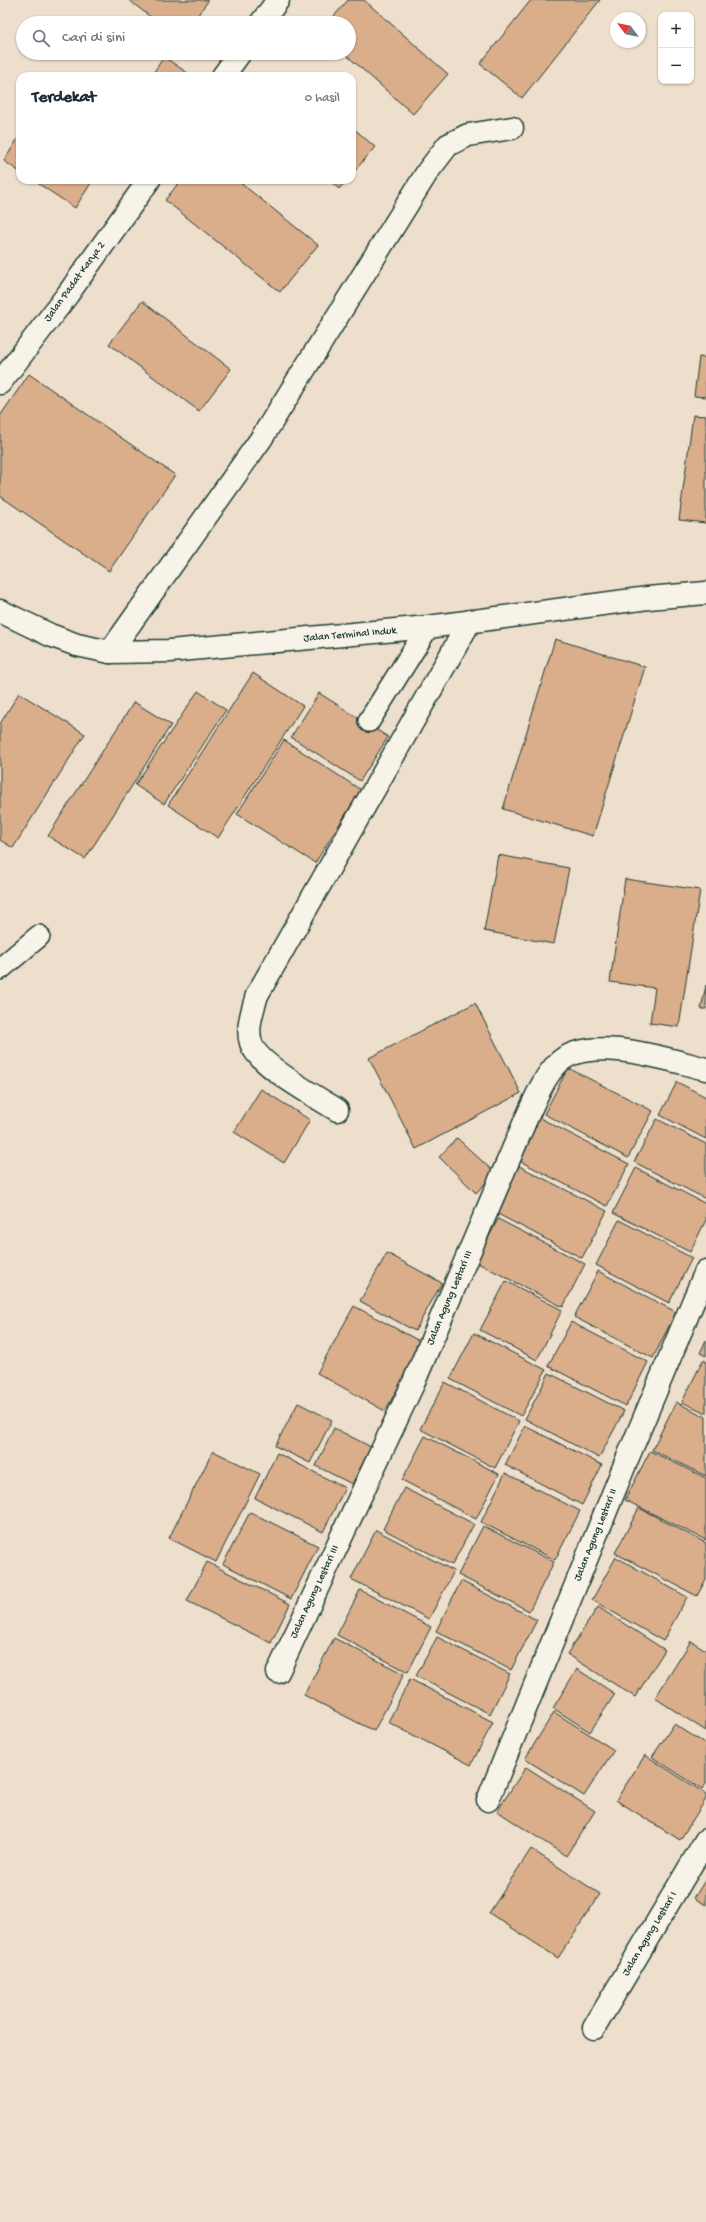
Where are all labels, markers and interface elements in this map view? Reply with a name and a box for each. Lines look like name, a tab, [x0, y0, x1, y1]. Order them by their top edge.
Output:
north arrow	[610, 12, 646, 48]
map controls	[658, 12, 694, 84]
button: +	[658, 12, 694, 48]
search box	[16, 16, 356, 60]
icon: search	[30, 27, 52, 49]
text: Cari di sini	[62, 29, 125, 47]
button: −	[658, 48, 694, 84]
text: Terdekat	[32, 88, 96, 108]
text: 0 hasil	[305, 91, 340, 106]
street label: Jalan Padat Karya 2	[42, 239, 108, 324]
street label: Jalan Terminal Induk	[303, 625, 398, 645]
street label: Jalan Agung Lestari III	[425, 1249, 475, 1347]
street label: Jalan Agung Lestari II	[572, 1487, 620, 1583]
street label: Jalan Agung Lestari III	[288, 1543, 342, 1641]
street label: Jalan Agung Lestari I	[620, 1889, 680, 1978]

